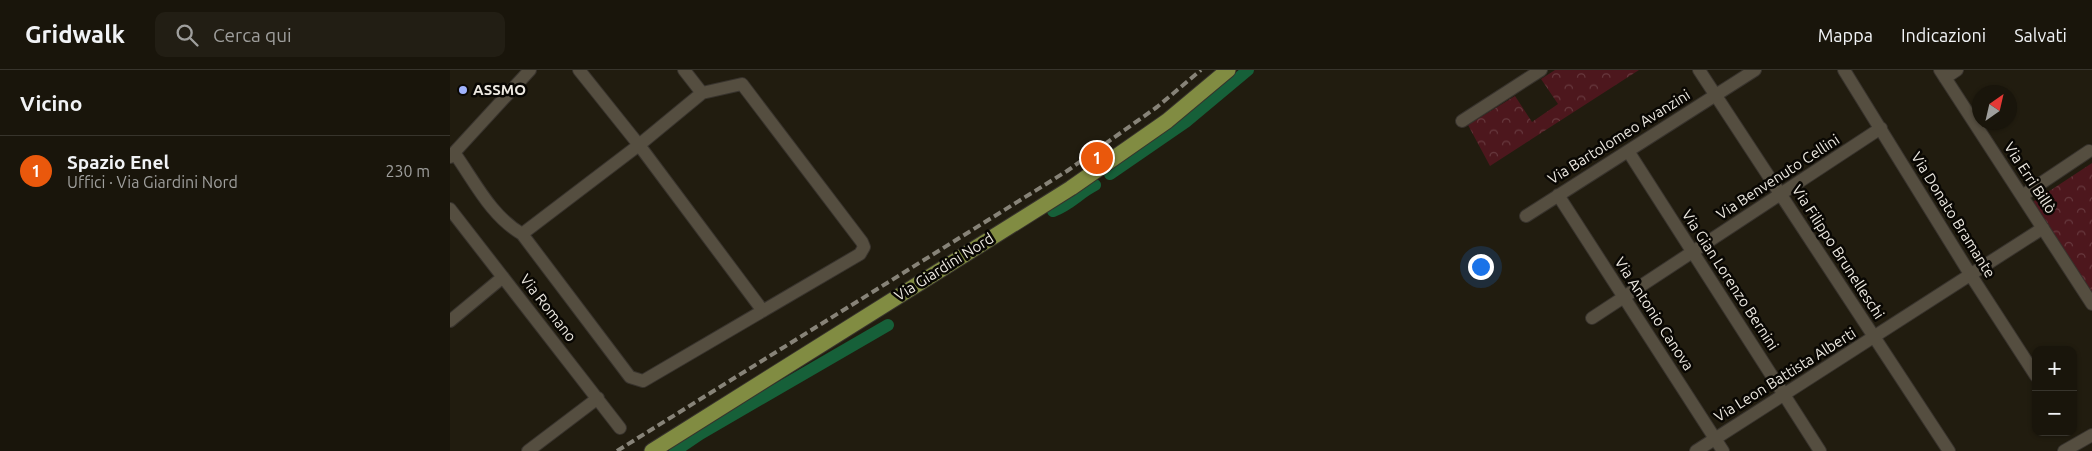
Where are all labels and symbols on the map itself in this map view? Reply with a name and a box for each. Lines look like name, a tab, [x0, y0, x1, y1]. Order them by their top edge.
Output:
place label: ASSMO	[473, 81, 526, 98]
marker: ASSMO	[457, 84, 469, 96]
north arrow	[1972, 85, 2017, 130]
street label: Via Bartolomeo Avanzini	[1545, 86, 1693, 187]
street label: Via Benvenuto Cellini	[1713, 130, 1842, 223]
pin: 1	[1081, 139, 1113, 177]
street label: Via Erri Billò	[2001, 139, 2060, 217]
street label: Via Donato Bramante	[1908, 149, 1999, 281]
street label: Via Filippo Brunelleschi	[1789, 182, 1888, 322]
street label: Via Gian Lorenzo Bernini	[1679, 206, 1782, 353]
street label: Via Giardini Nord	[891, 229, 996, 304]
your location	[1468, 254, 1494, 280]
street label: Via Antonio Canova	[1612, 254, 1697, 373]
street label: Via Romano	[517, 271, 580, 345]
street label: Via Leon Battista Alberti	[1711, 324, 1859, 425]

